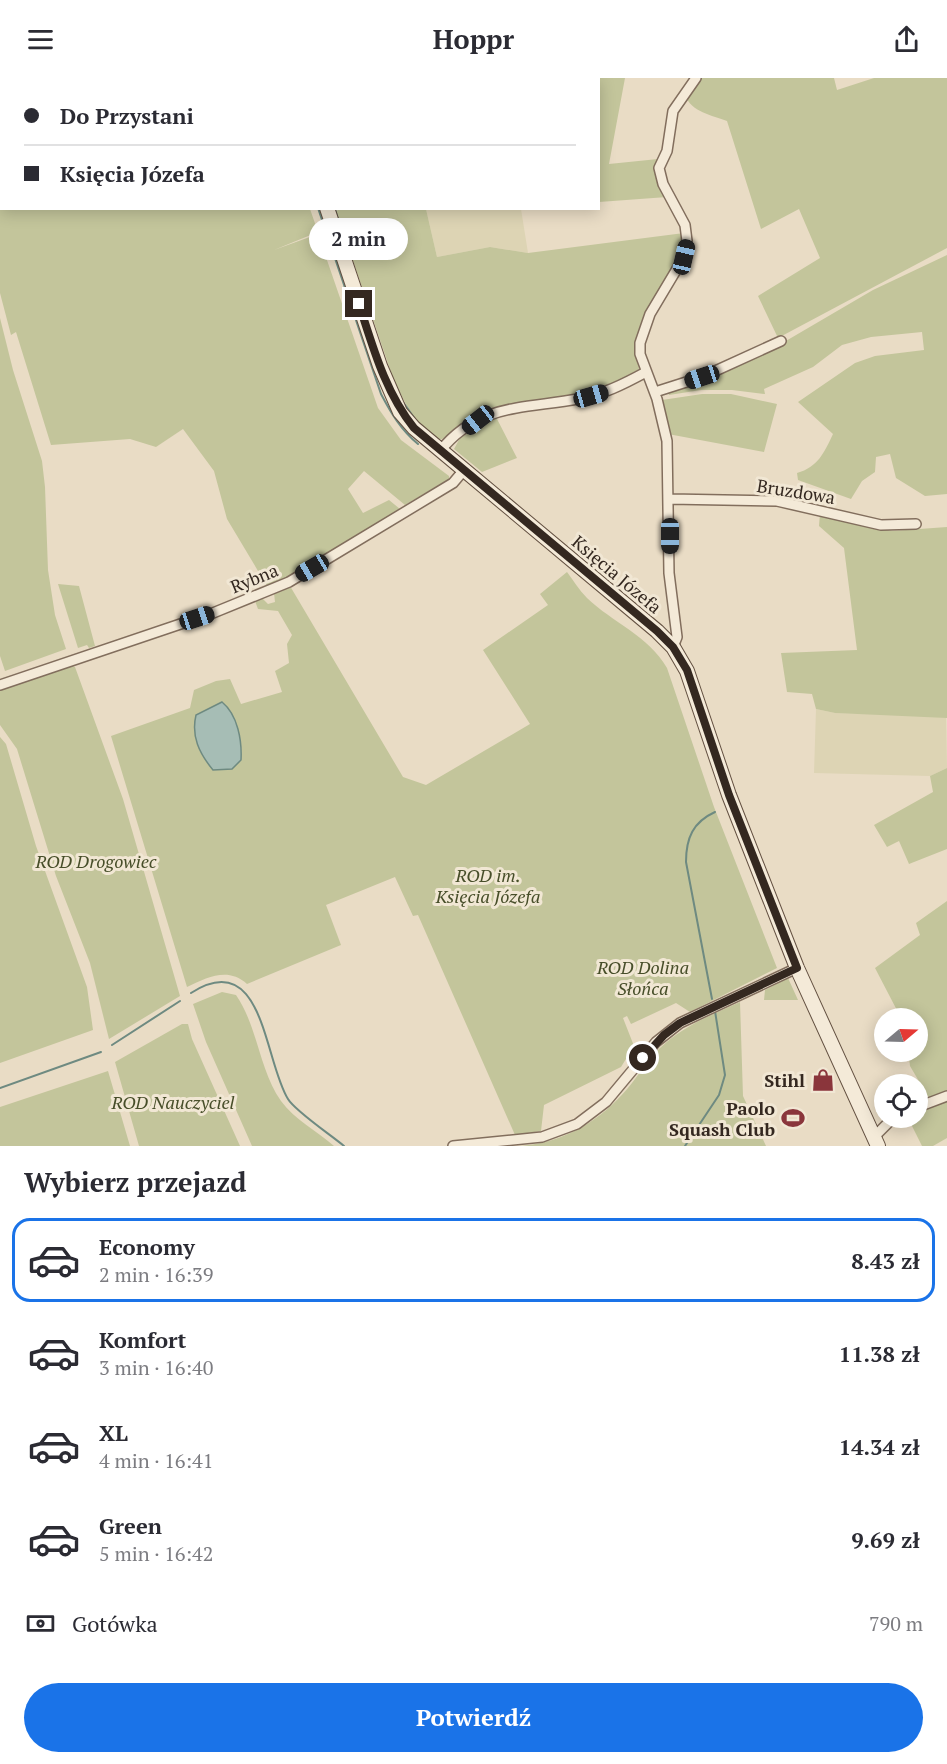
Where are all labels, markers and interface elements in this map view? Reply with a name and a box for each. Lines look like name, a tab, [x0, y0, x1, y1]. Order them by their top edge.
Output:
text: Hoppr	[433, 21, 514, 57]
icon: menu	[24, 23, 57, 56]
icon: share	[890, 23, 923, 56]
text: Do Przystani	[60, 101, 194, 130]
text: Księcia Józefa	[60, 159, 205, 188]
callout: 2 min	[310, 217, 409, 259]
text: 2 min	[331, 225, 386, 252]
car	[671, 237, 697, 277]
route end	[345, 290, 372, 317]
car	[682, 363, 722, 391]
car	[571, 382, 611, 410]
car	[458, 402, 498, 438]
street label: Bruzdowa	[755, 473, 837, 509]
car	[661, 518, 679, 554]
street label: Księcia Józefa	[567, 529, 667, 619]
car	[292, 551, 332, 585]
street label: Rybna	[227, 558, 281, 598]
car	[177, 604, 217, 632]
park label: ROD Drogowiec	[34, 849, 157, 873]
park label: ROD im. Księcia Józefa	[435, 863, 540, 908]
park label: ROD Dolina Słońca	[596, 955, 689, 1000]
north arrow	[874, 1008, 928, 1062]
map controls	[874, 1008, 928, 1128]
route start	[629, 1044, 656, 1071]
shop icon: Stihl	[810, 1067, 836, 1093]
place label: Stihl	[764, 1068, 805, 1092]
button: locate	[874, 1074, 928, 1128]
park label: ROD Nauczyciel	[110, 1090, 235, 1114]
place label: Paolo Squash Club	[669, 1096, 775, 1141]
sports icon: Paolo Squash Club	[780, 1105, 806, 1131]
text: Wybierz przejazd	[24, 1164, 246, 1200]
text: Economy	[99, 1232, 195, 1261]
icon: car	[27, 1233, 81, 1287]
text: 8.43 zł	[851, 1246, 920, 1275]
text: 2 min · 16:39	[99, 1261, 213, 1288]
text: Komfort	[99, 1325, 186, 1354]
icon: car	[27, 1326, 81, 1380]
text: 11.38 zł	[839, 1339, 920, 1368]
text: 3 min · 16:40	[99, 1354, 213, 1381]
text: XL	[99, 1418, 128, 1447]
icon: car	[27, 1419, 81, 1473]
text: 14.34 zł	[839, 1432, 920, 1461]
text: 4 min · 16:41	[99, 1447, 213, 1474]
text: Green	[99, 1511, 162, 1540]
icon: car	[27, 1512, 81, 1566]
text: 9.69 zł	[851, 1525, 920, 1554]
text: 5 min · 16:42	[99, 1540, 213, 1567]
icon: cash	[24, 1607, 57, 1640]
text: Gotówka	[72, 1609, 158, 1638]
text: 790 m	[869, 1610, 923, 1637]
button: Potwierdź	[24, 1683, 923, 1752]

